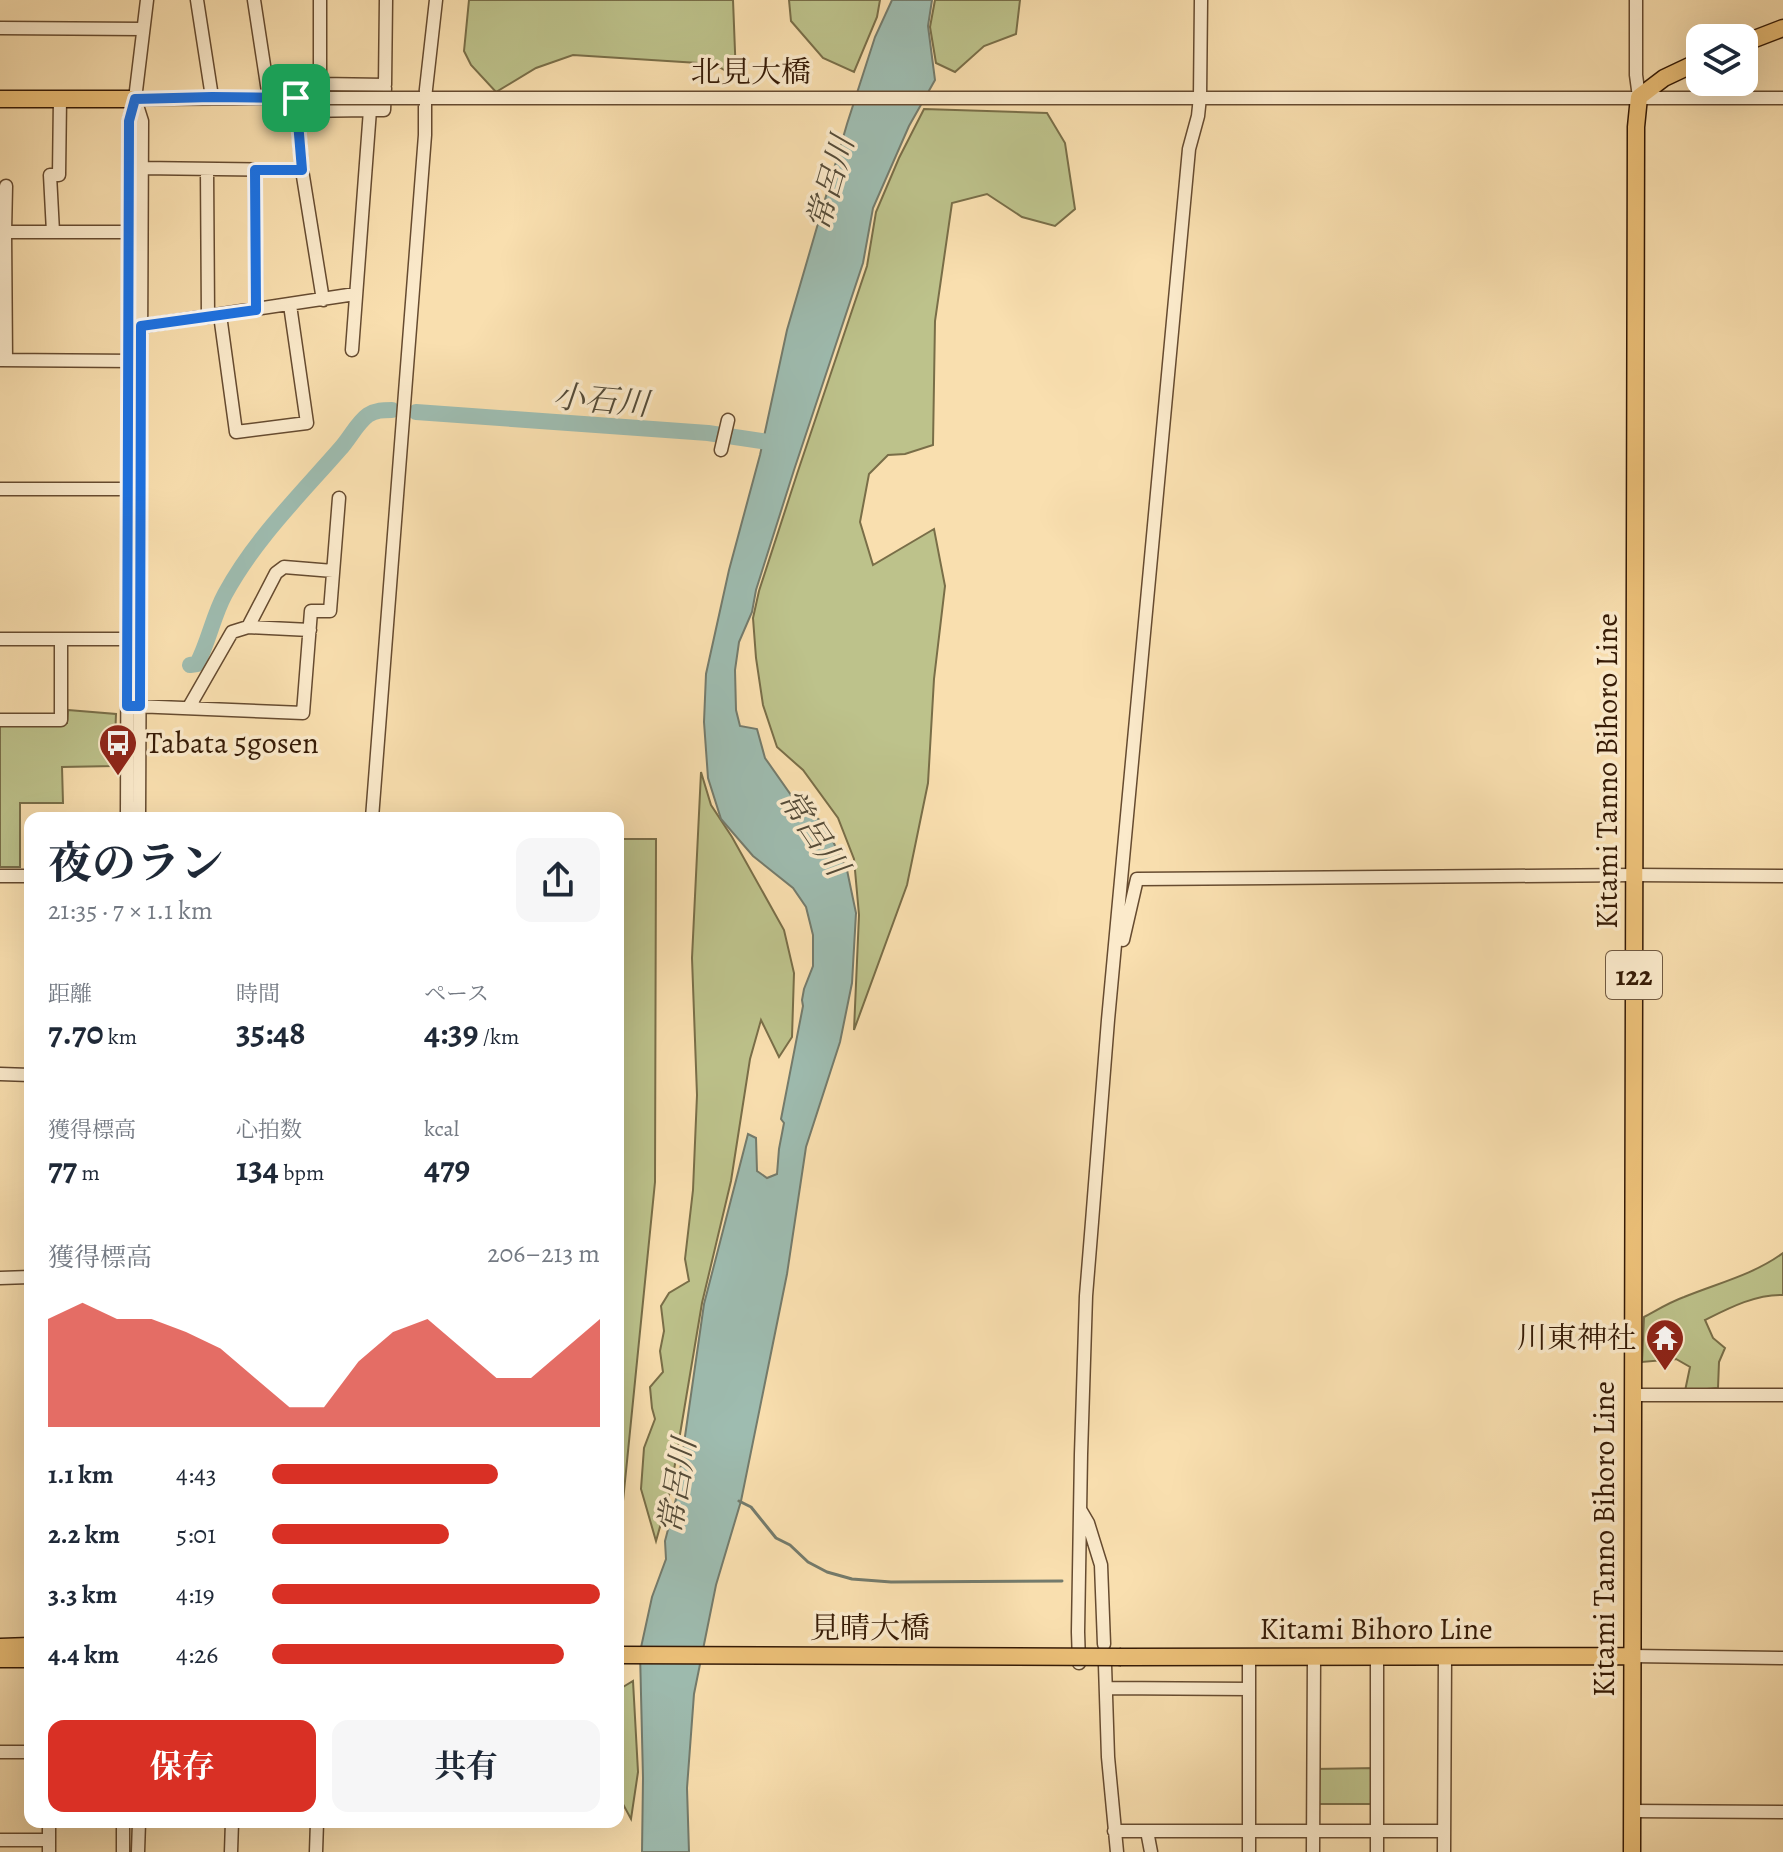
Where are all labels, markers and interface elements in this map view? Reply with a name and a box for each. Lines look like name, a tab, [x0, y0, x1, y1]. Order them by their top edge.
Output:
map controls	[1686, 24, 1758, 96]
button: layers	[1686, 24, 1758, 96]
street label: 北見大橋	[691, 52, 811, 92]
pin	[262, 64, 330, 132]
icon: arrive	[274, 76, 318, 120]
water label: 常呂川	[796, 128, 865, 235]
water label: 小石川	[551, 374, 654, 426]
street label: Kitami Tanno Bihoro Line	[1587, 613, 1627, 929]
bus stop icon: Tabata 5gosen	[97, 722, 139, 777]
place label: Tabata 5gosen	[146, 723, 319, 763]
water label: 常呂川	[769, 780, 861, 887]
text: 夜のラン	[48, 833, 224, 893]
button: share	[516, 838, 600, 922]
text: 21:35 · 7 × 1.1 km	[48, 893, 213, 928]
road number: 122	[1606, 951, 1662, 999]
text: 距離	[48, 979, 92, 1009]
text: 時間	[236, 979, 280, 1009]
text: ペース	[424, 979, 489, 1009]
text: 7.70	[48, 1009, 104, 1056]
text: 35:48	[236, 1009, 306, 1056]
text: 4:39	[424, 1009, 478, 1056]
text: km	[104, 1022, 137, 1052]
text: /km	[478, 1022, 519, 1052]
text: kcal	[424, 1114, 459, 1144]
text: 獲得標高	[48, 1115, 136, 1145]
text: 心拍数	[236, 1115, 302, 1145]
text: 479	[424, 1144, 470, 1191]
text: 77	[48, 1145, 77, 1192]
text: 134	[236, 1145, 279, 1192]
text: m	[77, 1158, 100, 1188]
text: bpm	[279, 1158, 324, 1188]
text: 206–213 m	[487, 1236, 600, 1271]
text: 獲得標高	[48, 1240, 152, 1275]
temple icon: 川東神社	[1644, 1317, 1686, 1372]
place label: 川東神社	[1517, 1318, 1637, 1358]
street label: Kitami Tanno Bihoro Line	[1584, 1381, 1624, 1697]
water label: 常呂川	[648, 1432, 707, 1537]
text: 1.1 km	[48, 1457, 114, 1492]
text: 4:43	[176, 1457, 217, 1492]
text: 2.2 km	[48, 1517, 120, 1552]
text: 5:01	[176, 1517, 216, 1552]
text: 3.3 km	[48, 1577, 117, 1612]
text: 4:19	[176, 1577, 215, 1612]
street label: 見晴大橋	[810, 1608, 930, 1648]
street label: Kitami Bihoro Line	[1259, 1609, 1493, 1649]
text: 4.4 km	[48, 1637, 119, 1672]
text: 4:26	[176, 1637, 218, 1672]
button: 保存	[48, 1720, 316, 1812]
button: 共有	[332, 1720, 600, 1812]

